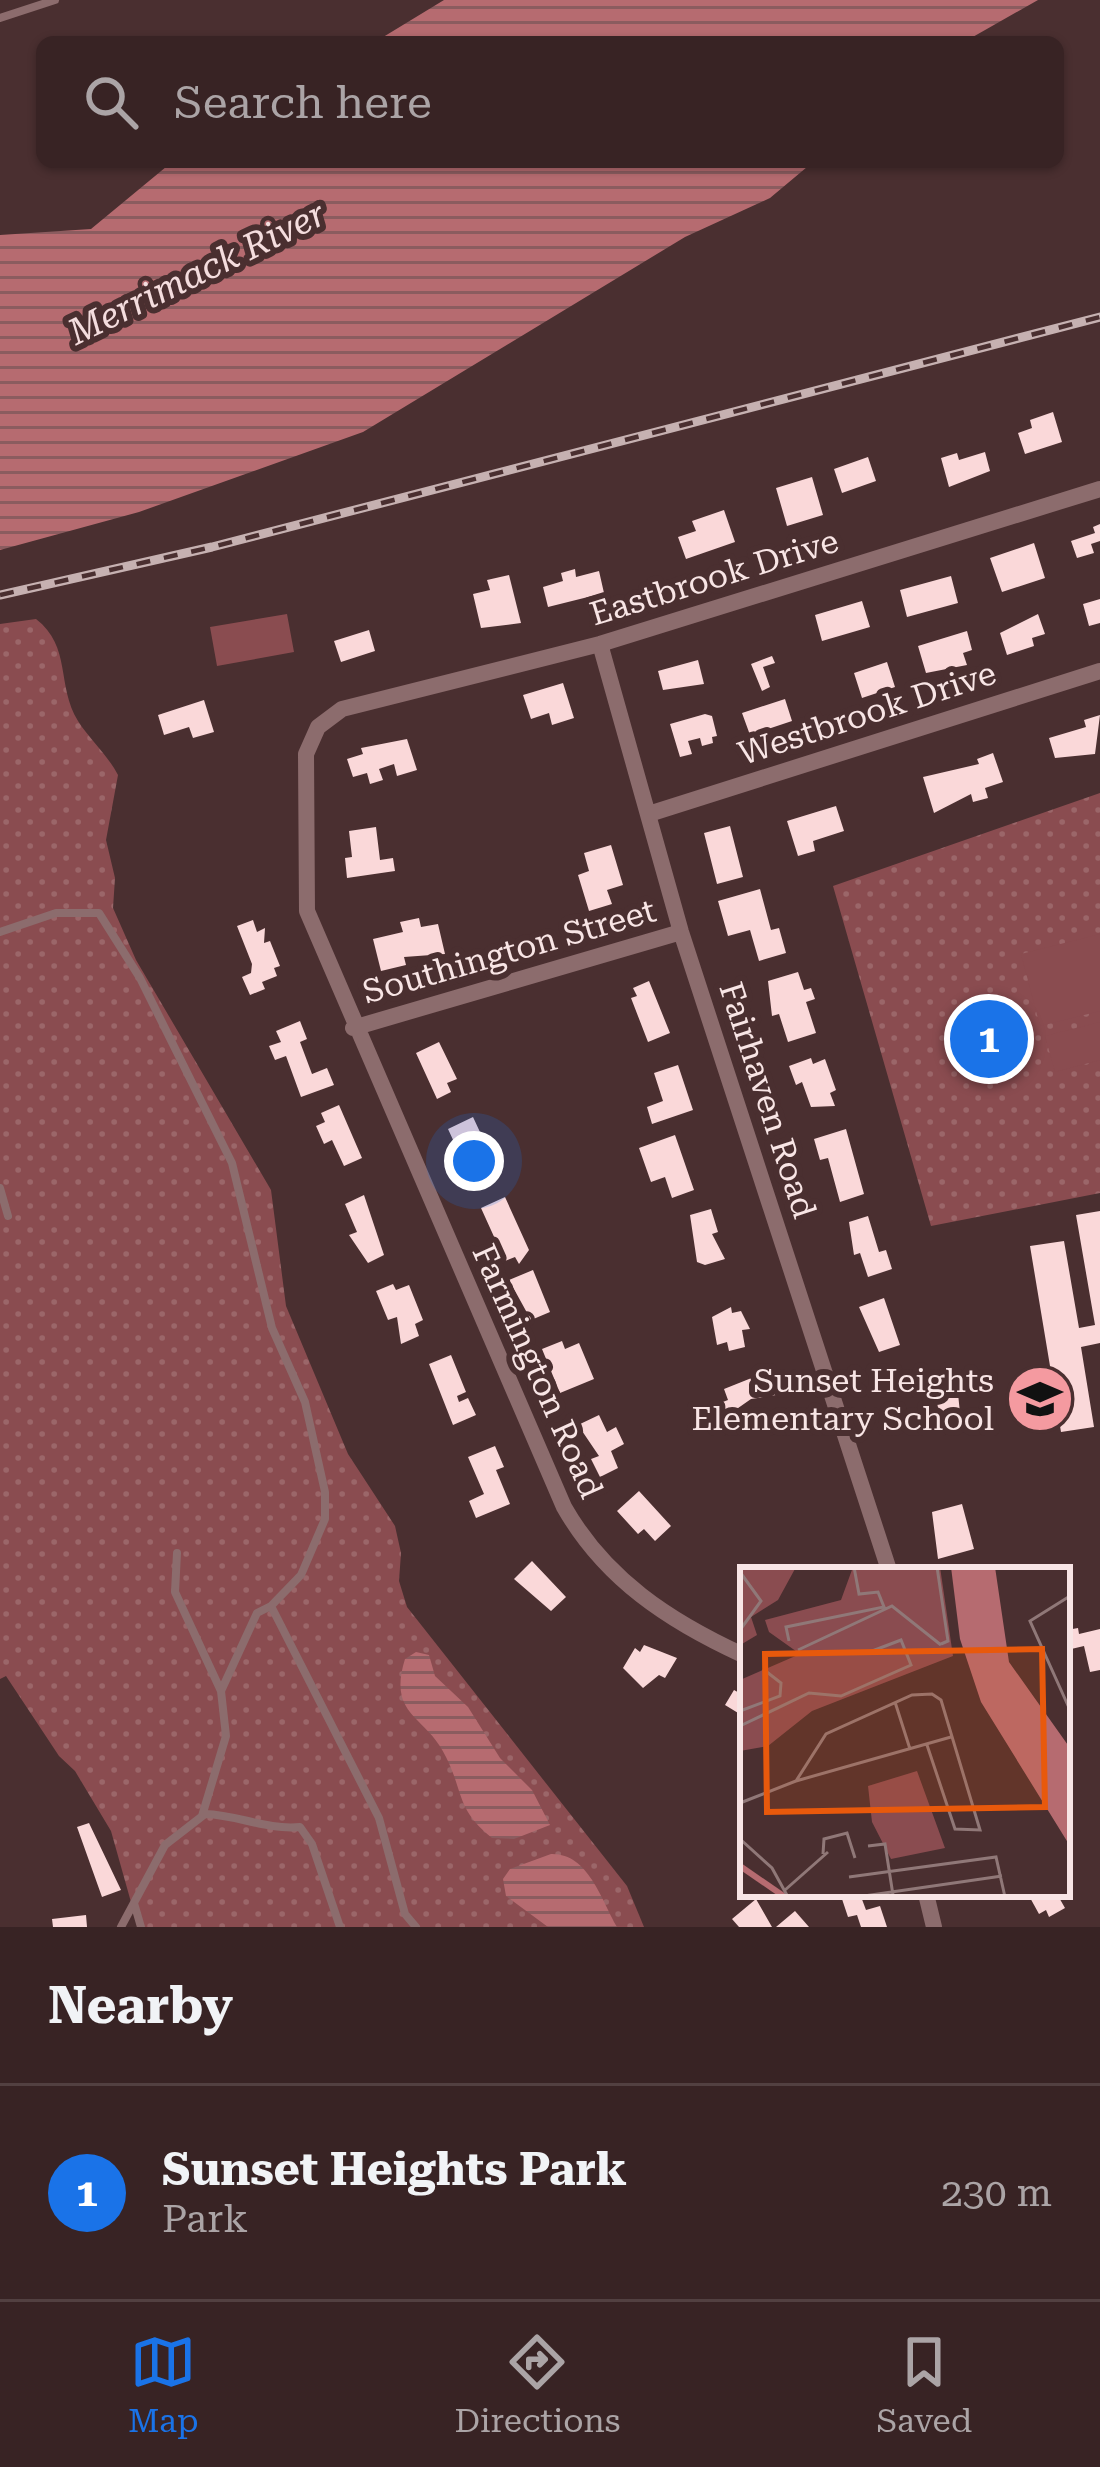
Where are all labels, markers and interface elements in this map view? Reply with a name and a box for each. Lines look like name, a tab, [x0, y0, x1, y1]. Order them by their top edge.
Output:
search box	[36, 36, 1064, 168]
icon: search	[78, 69, 144, 135]
text: Search here	[174, 76, 432, 129]
water label: Merrimack River	[61, 193, 333, 354]
street label: Eastbrook Drive	[585, 521, 843, 633]
street label: Westbrook Drive	[733, 653, 1001, 773]
street label: Southington Street	[358, 890, 660, 1012]
street label: Fairhaven Road	[711, 977, 825, 1223]
pin: 1	[950, 994, 1028, 1084]
your location	[444, 1131, 504, 1191]
street label: Farmington Road	[465, 1238, 611, 1504]
place label: Sunset Heights Elementary School	[691, 1361, 994, 1438]
school or university icon: Sunset Heights Elementary School	[1005, 1364, 1075, 1434]
inset map	[740, 1567, 1070, 1897]
text: Nearby	[48, 1976, 233, 2035]
text: Sunset Heights Park	[162, 2143, 627, 2196]
text: 1	[76, 2170, 98, 2216]
text: 230 m	[941, 2170, 1052, 2216]
text: Park	[162, 2196, 248, 2242]
tab: Map	[128, 2329, 199, 2440]
tab: Directions	[454, 2329, 620, 2440]
tab: Saved	[876, 2329, 972, 2440]

